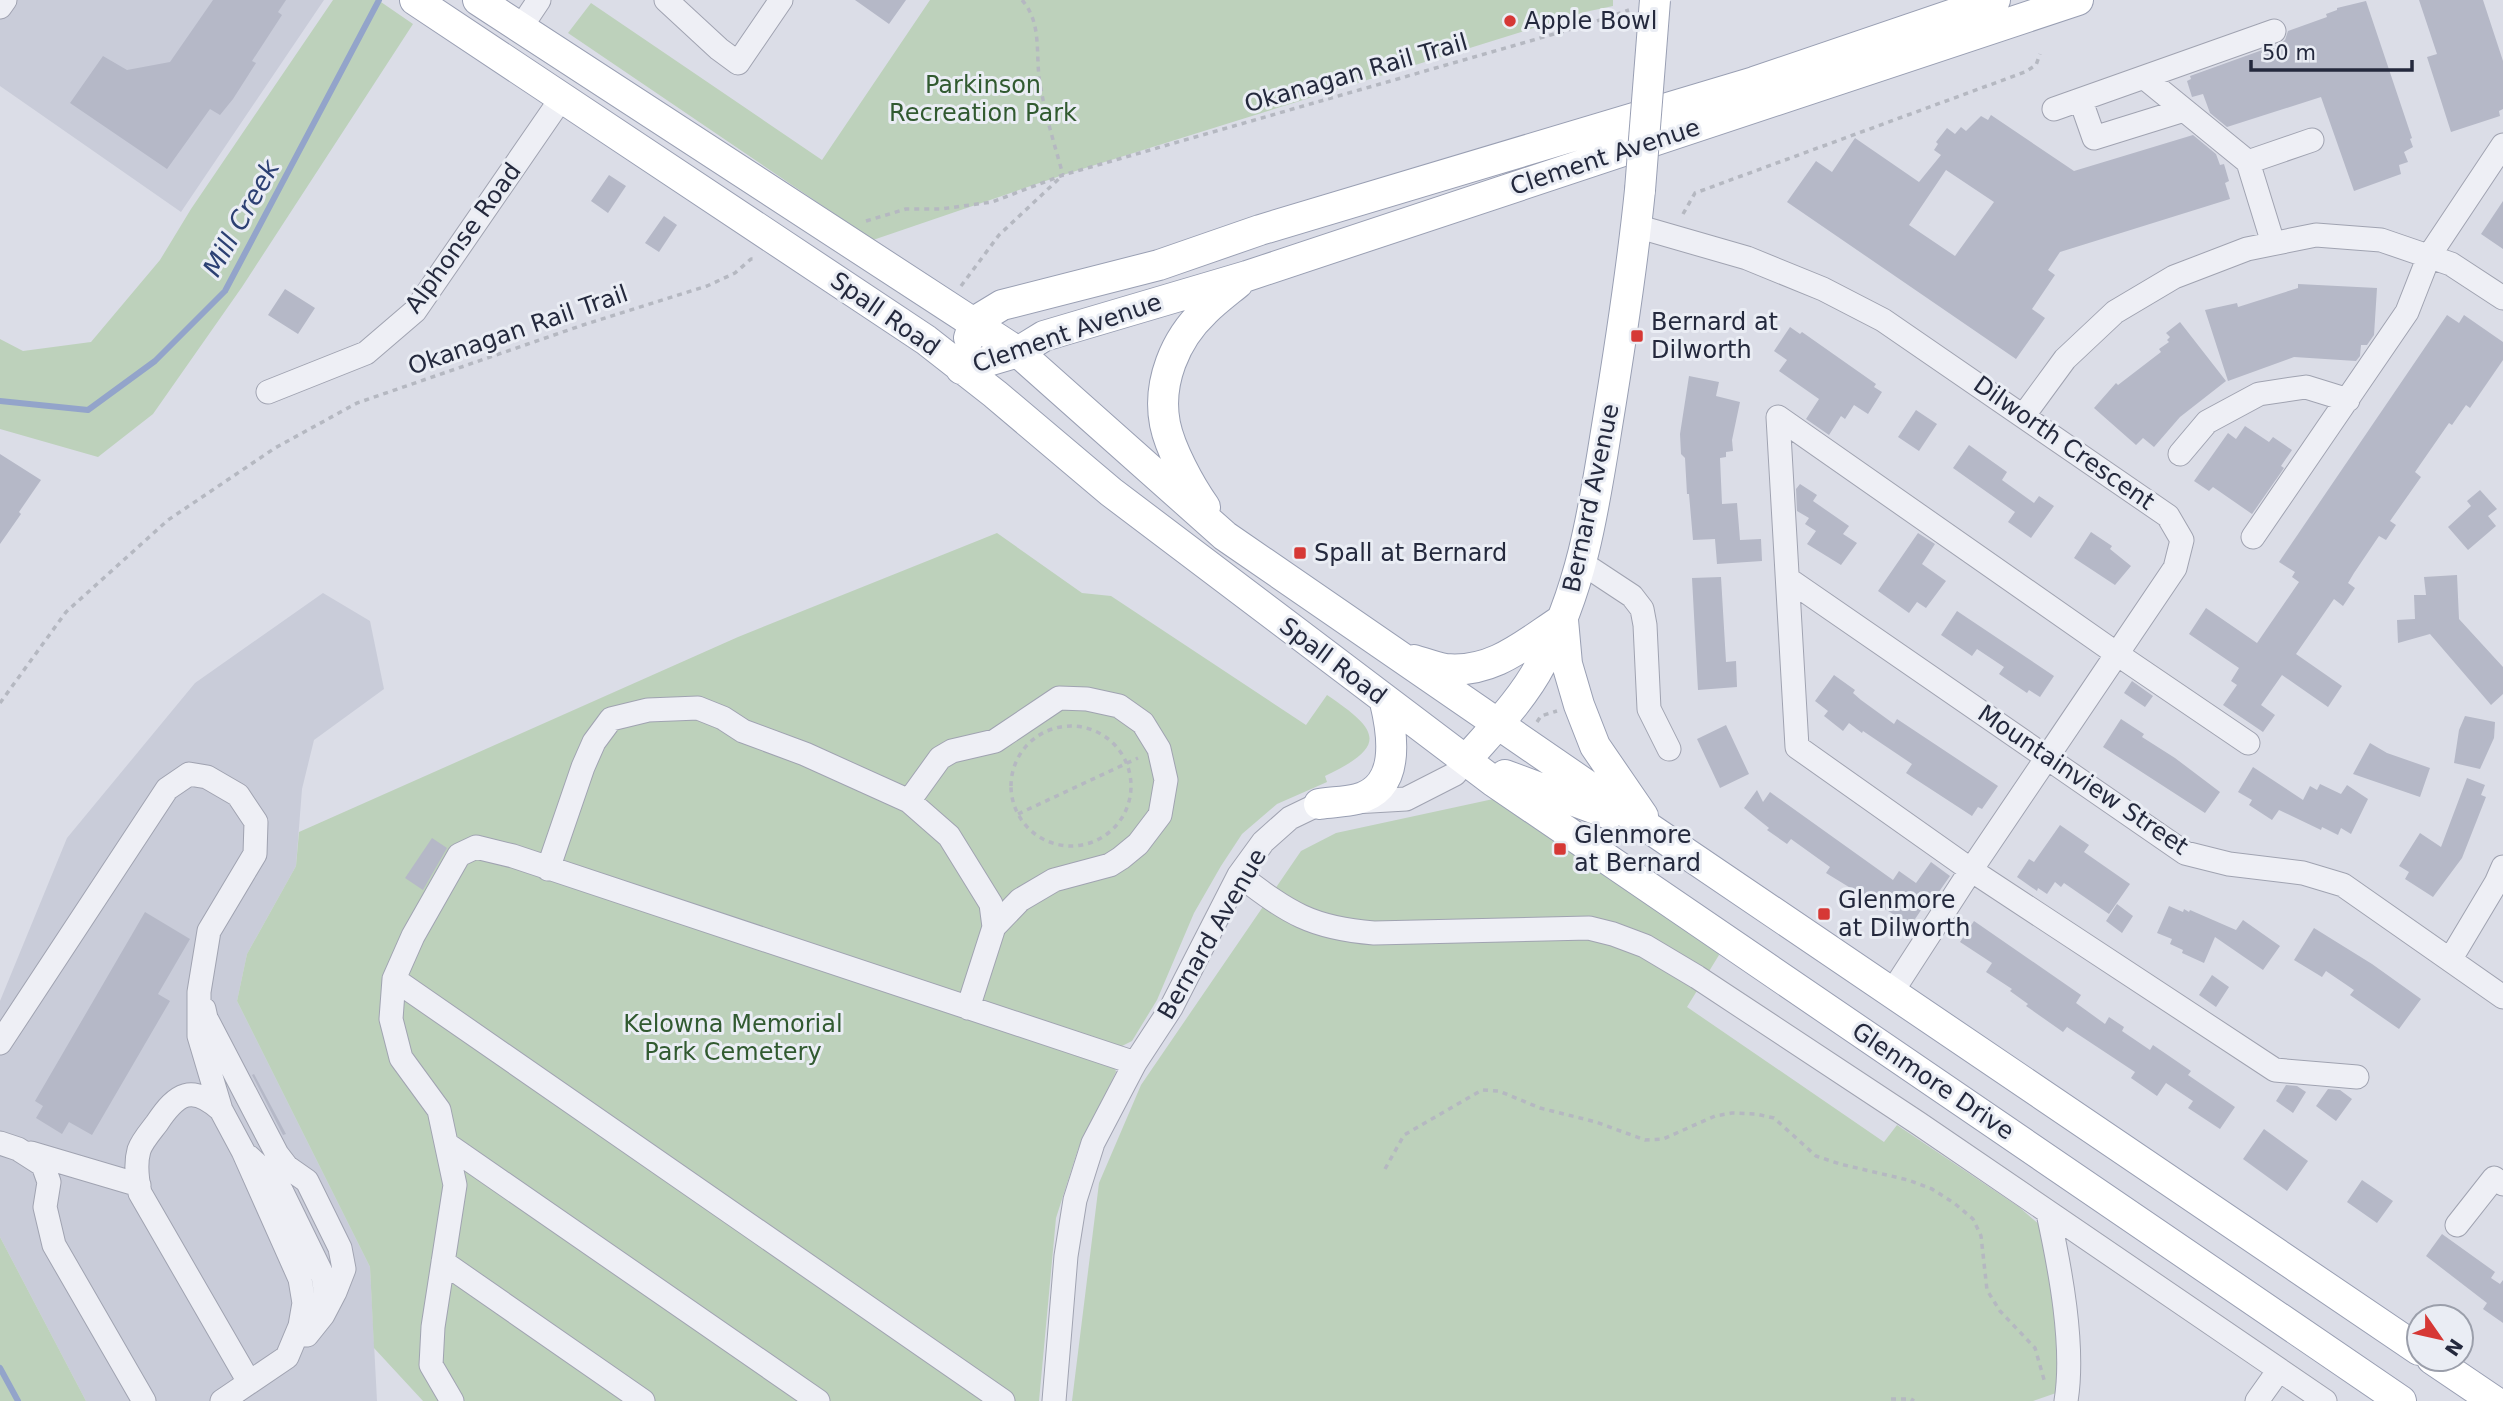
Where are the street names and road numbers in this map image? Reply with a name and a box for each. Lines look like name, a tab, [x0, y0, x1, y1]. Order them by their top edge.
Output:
street label: Okanagan Rail Trail	[1241, 28, 1471, 118]
street label: Clement Avenue	[1507, 113, 1703, 201]
street label: Alphonse Road	[399, 158, 527, 318]
street label: Spall Road	[825, 266, 945, 362]
street label: Okanagan Rail Trail	[404, 279, 632, 381]
street label: Clement Avenue	[969, 288, 1165, 378]
street label: Dilworth Crescent	[1968, 370, 2160, 516]
street label: Bernard Avenue	[1557, 401, 1625, 595]
street label: Spall Road	[1274, 612, 1392, 710]
street label: Mountainview Street	[1973, 699, 2193, 861]
street label: Bernard Avenue	[1152, 844, 1272, 1024]
street label: Glenmore Drive	[1847, 1017, 2019, 1145]

